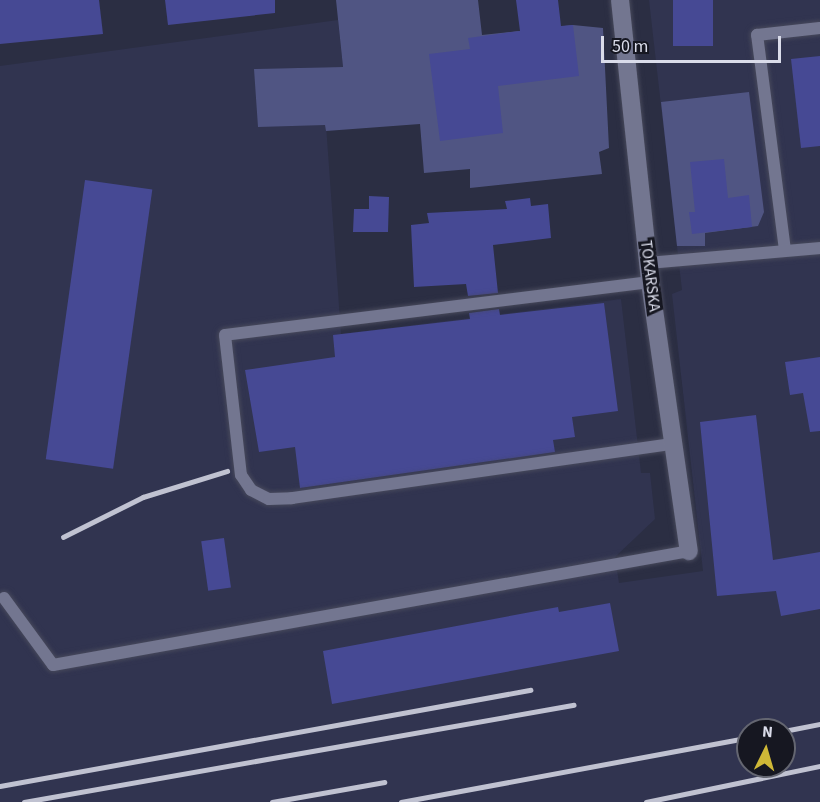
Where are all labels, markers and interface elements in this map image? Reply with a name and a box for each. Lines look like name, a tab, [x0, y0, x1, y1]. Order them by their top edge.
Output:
scale bar	[604, 24, 784, 62]
text: 50 m	[612, 34, 648, 59]
street label: TOKARSKA	[636, 239, 664, 313]
north arrow	[736, 718, 796, 778]
text: N	[761, 721, 774, 743]

